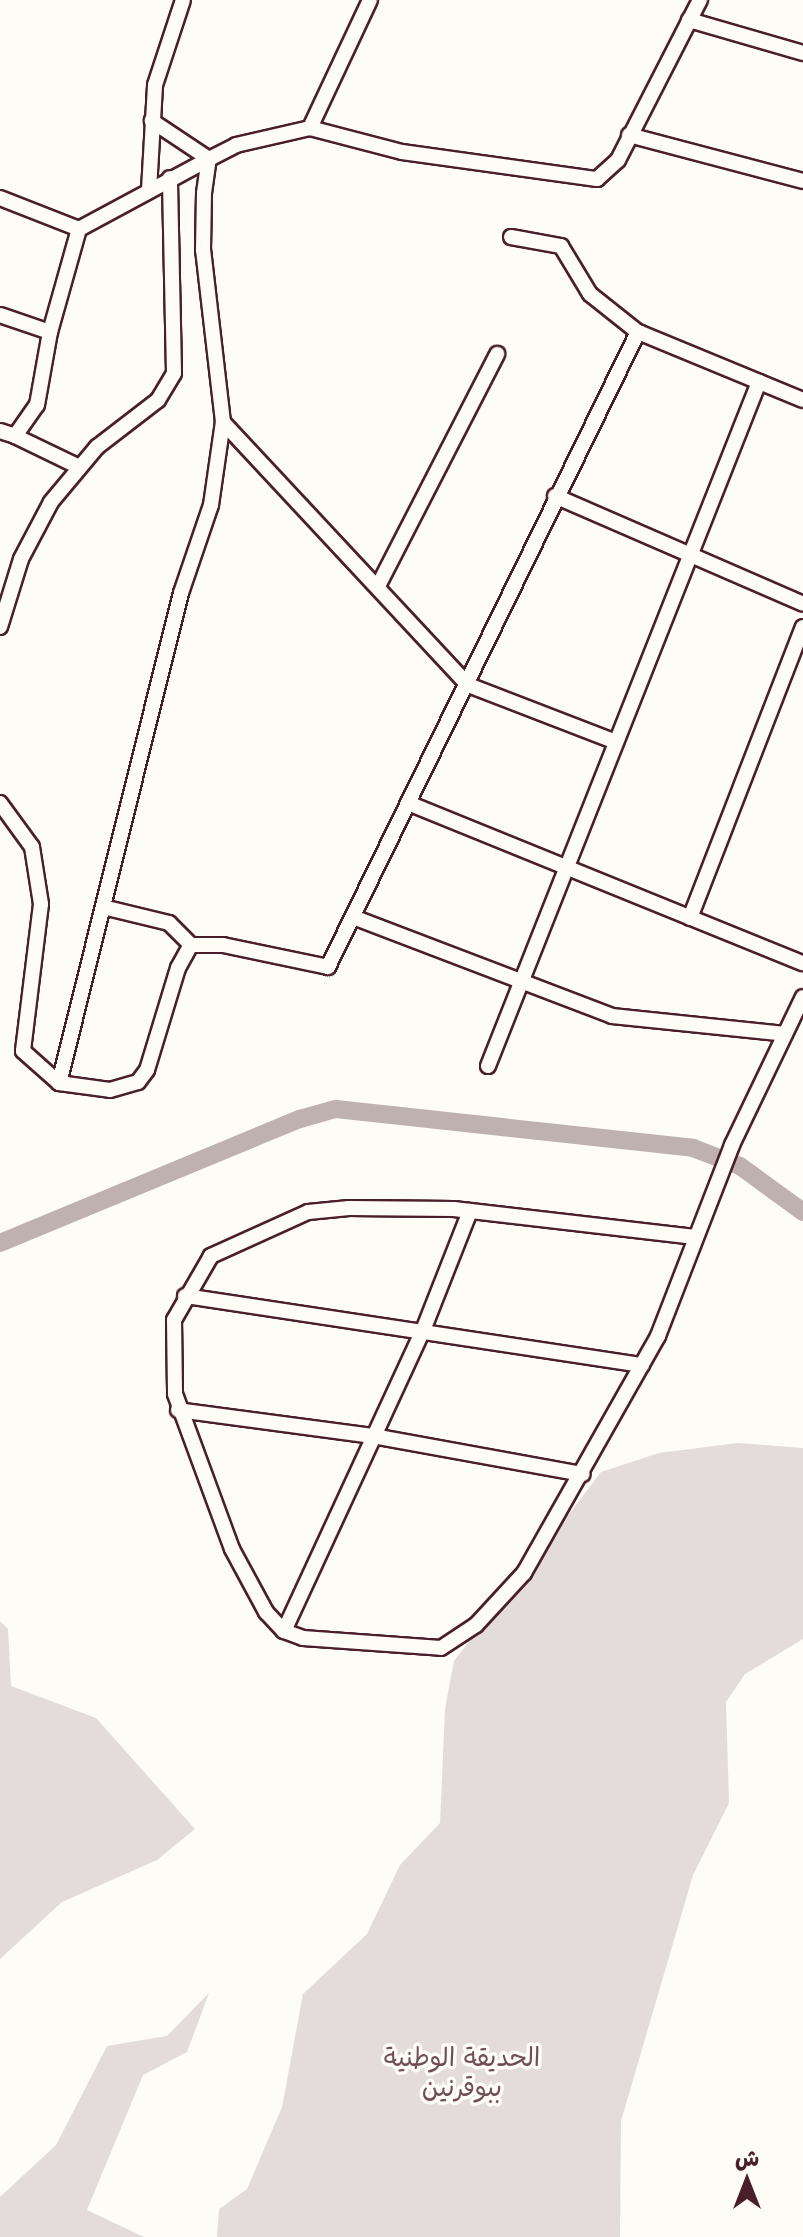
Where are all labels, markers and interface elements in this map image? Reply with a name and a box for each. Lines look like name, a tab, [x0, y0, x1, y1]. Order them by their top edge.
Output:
park label: الحديقة الوطنية ببوقرنين	[384, 2040, 540, 2102]
text: ش	[735, 2140, 759, 2173]
north arrow	[707, 2141, 787, 2221]

